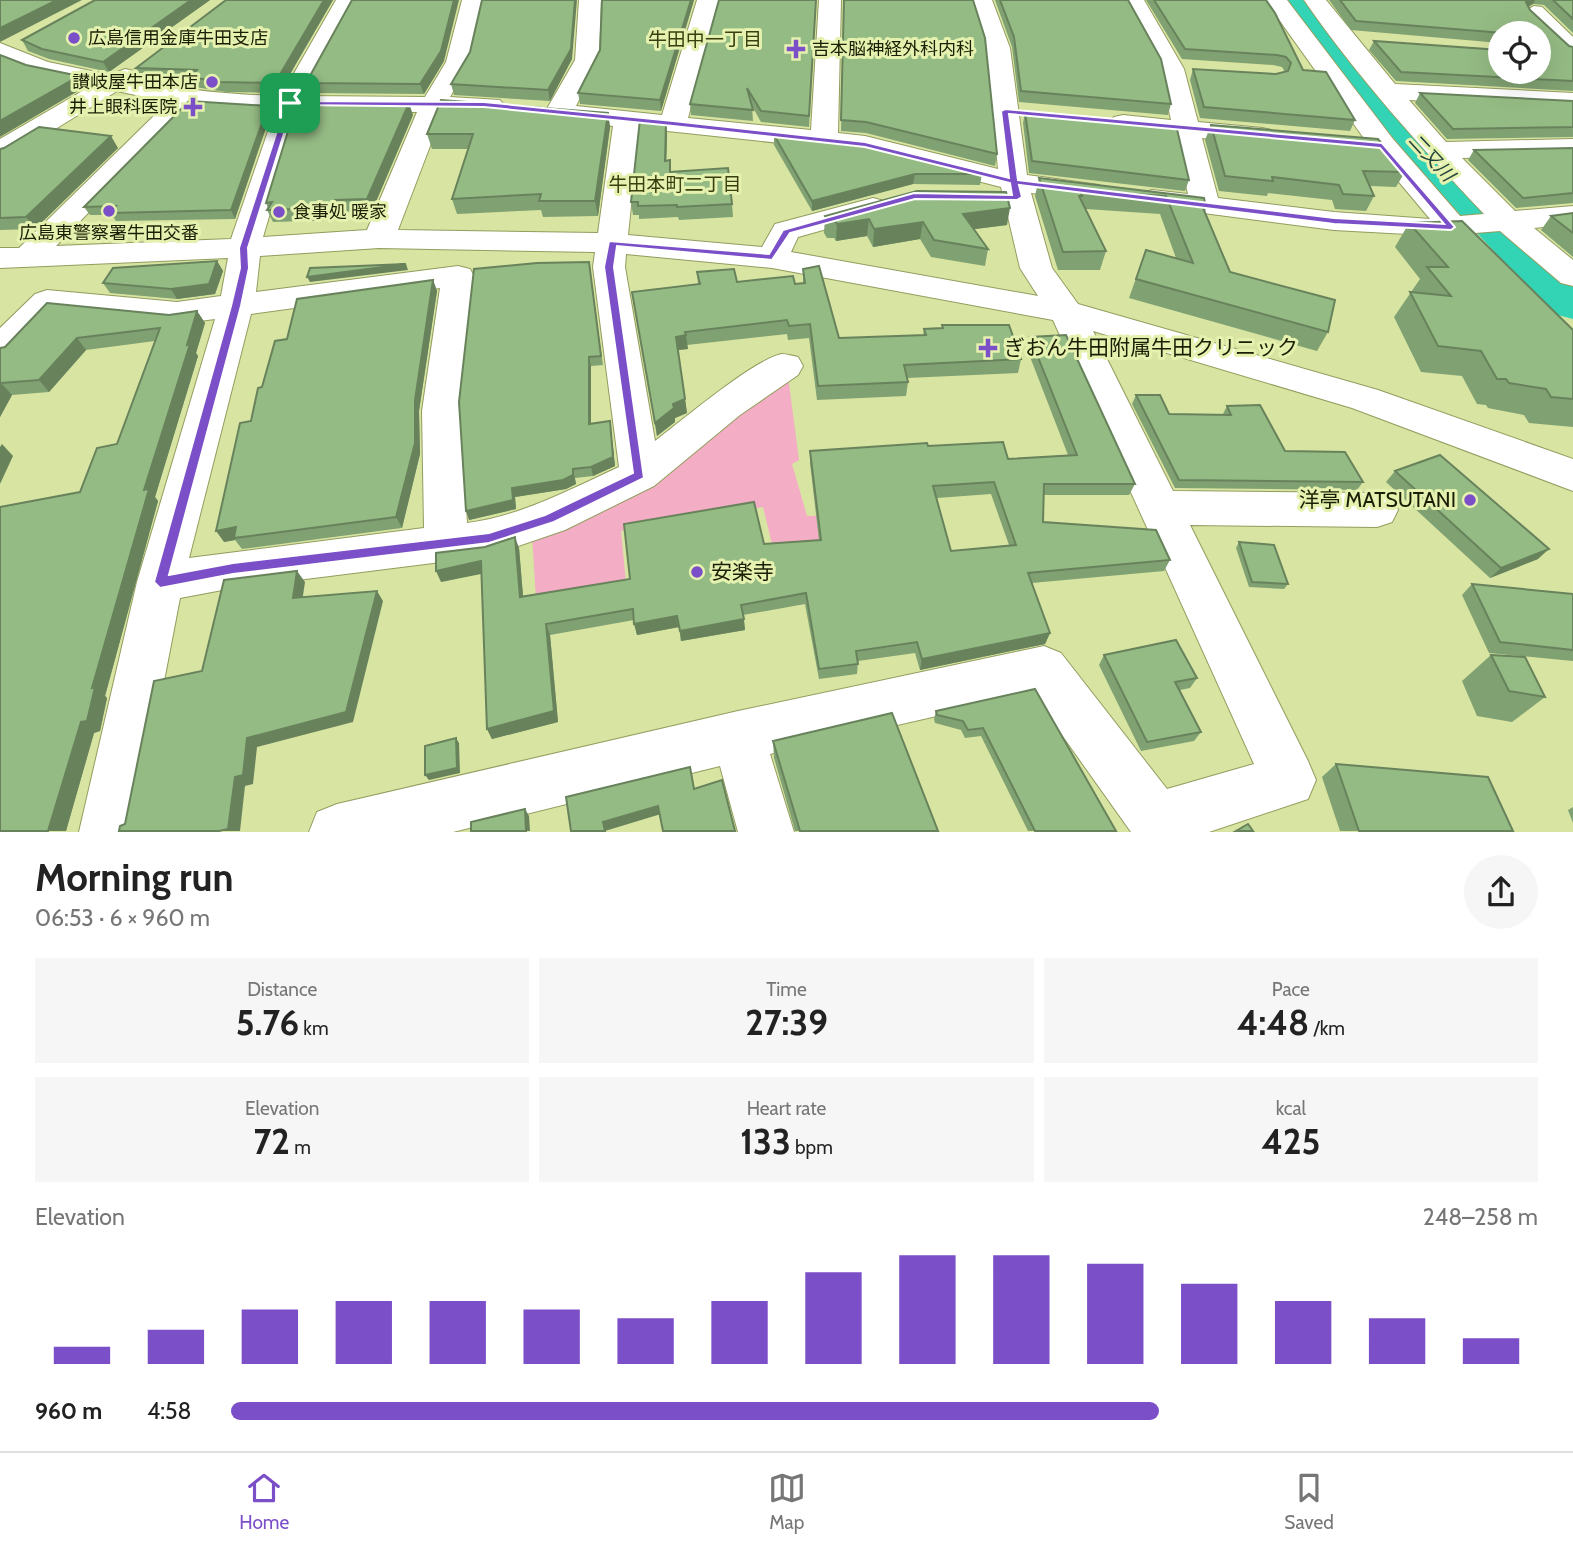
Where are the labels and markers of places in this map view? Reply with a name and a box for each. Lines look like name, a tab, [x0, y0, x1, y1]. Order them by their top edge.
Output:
place label: 広島信用金庫牛田支店	[88, 27, 268, 49]
marker: 広島信用金庫牛田支店	[66, 30, 82, 46]
place label: 吉本脳神経外科内科	[812, 38, 974, 60]
marker: 吉本脳神経外科内科	[786, 39, 806, 59]
place label: 讃岐屋牛田本店	[72, 71, 198, 93]
pin	[260, 73, 320, 133]
marker: 讃岐屋牛田本店	[204, 74, 220, 90]
place label: 井上眼科医院	[69, 96, 177, 118]
marker: 井上眼科医院	[183, 97, 203, 117]
place label: 食事処 暖家	[293, 201, 387, 223]
marker: 広島東警察署牛田交番	[101, 203, 117, 219]
marker: 食事処 暖家	[271, 204, 287, 220]
place label: 広島東警察署牛田交番	[19, 222, 199, 244]
place label: ぎおん牛田附属牛田クリニック	[1004, 335, 1298, 360]
marker: ぎおん牛田附属牛田クリニック	[978, 338, 998, 358]
place label: 洋亭 MATSUTANI	[1299, 487, 1456, 512]
marker: 洋亭 MATSUTANI	[1462, 492, 1478, 508]
place label: 安楽寺	[711, 559, 774, 584]
marker: 安楽寺	[689, 564, 705, 580]

